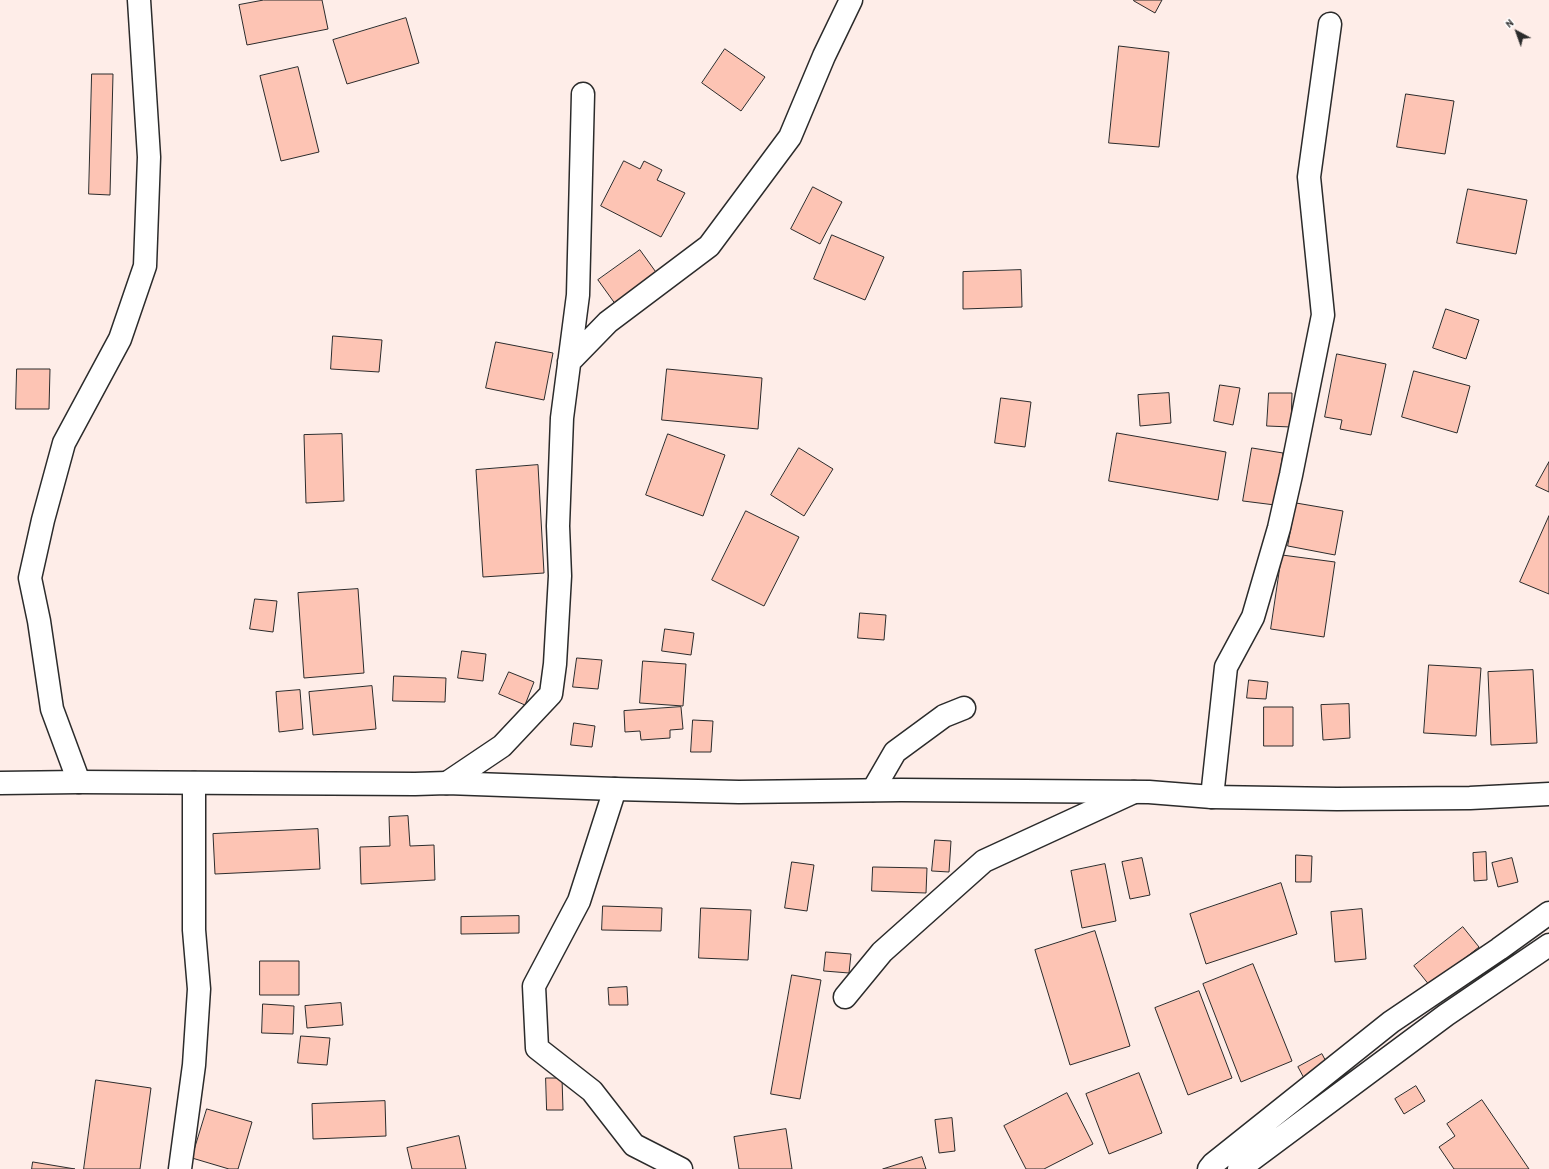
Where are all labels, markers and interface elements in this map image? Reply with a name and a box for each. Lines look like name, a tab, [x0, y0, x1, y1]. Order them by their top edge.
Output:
north arrow	[1497, 12, 1537, 52]
text: N	[1502, 16, 1516, 30]

